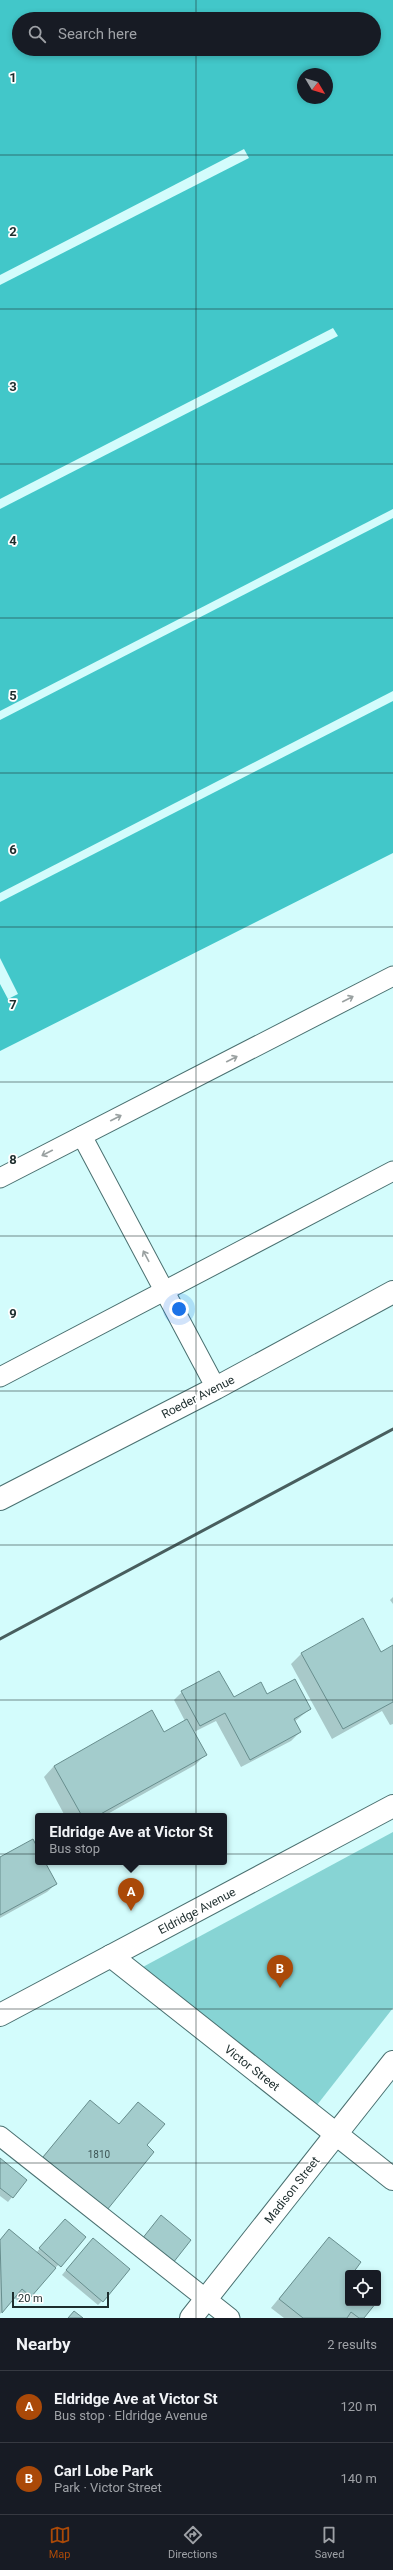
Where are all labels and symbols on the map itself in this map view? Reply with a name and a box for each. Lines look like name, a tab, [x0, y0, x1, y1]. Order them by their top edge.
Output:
north arrow	[297, 68, 333, 104]
text: 1	[9, 70, 17, 85]
text: 2	[9, 224, 17, 239]
text: 3	[9, 379, 17, 394]
text: 4	[9, 533, 17, 548]
text: 5	[9, 688, 17, 703]
text: 6	[9, 842, 17, 857]
one-way arrow	[342, 995, 354, 1003]
text: 7	[9, 997, 17, 1012]
one-way arrow	[226, 1054, 238, 1062]
one-way arrow	[110, 1114, 122, 1121]
one-way arrow	[41, 1150, 53, 1158]
text: 8	[9, 1152, 17, 1167]
one-way arrow	[142, 1251, 149, 1263]
your location	[169, 1299, 189, 1319]
text: 9	[9, 1306, 17, 1321]
street label: Roeder Avenue	[159, 1373, 237, 1421]
pin: A	[118, 1878, 144, 1911]
street label: Eldridge Avenue	[156, 1885, 238, 1937]
pin: B	[267, 1955, 293, 1988]
street label: Victor Street	[222, 2042, 282, 2094]
house number: 1810	[88, 2149, 111, 2160]
street label: Madison Street	[262, 2154, 322, 2226]
scale bar	[12, 2290, 109, 2309]

